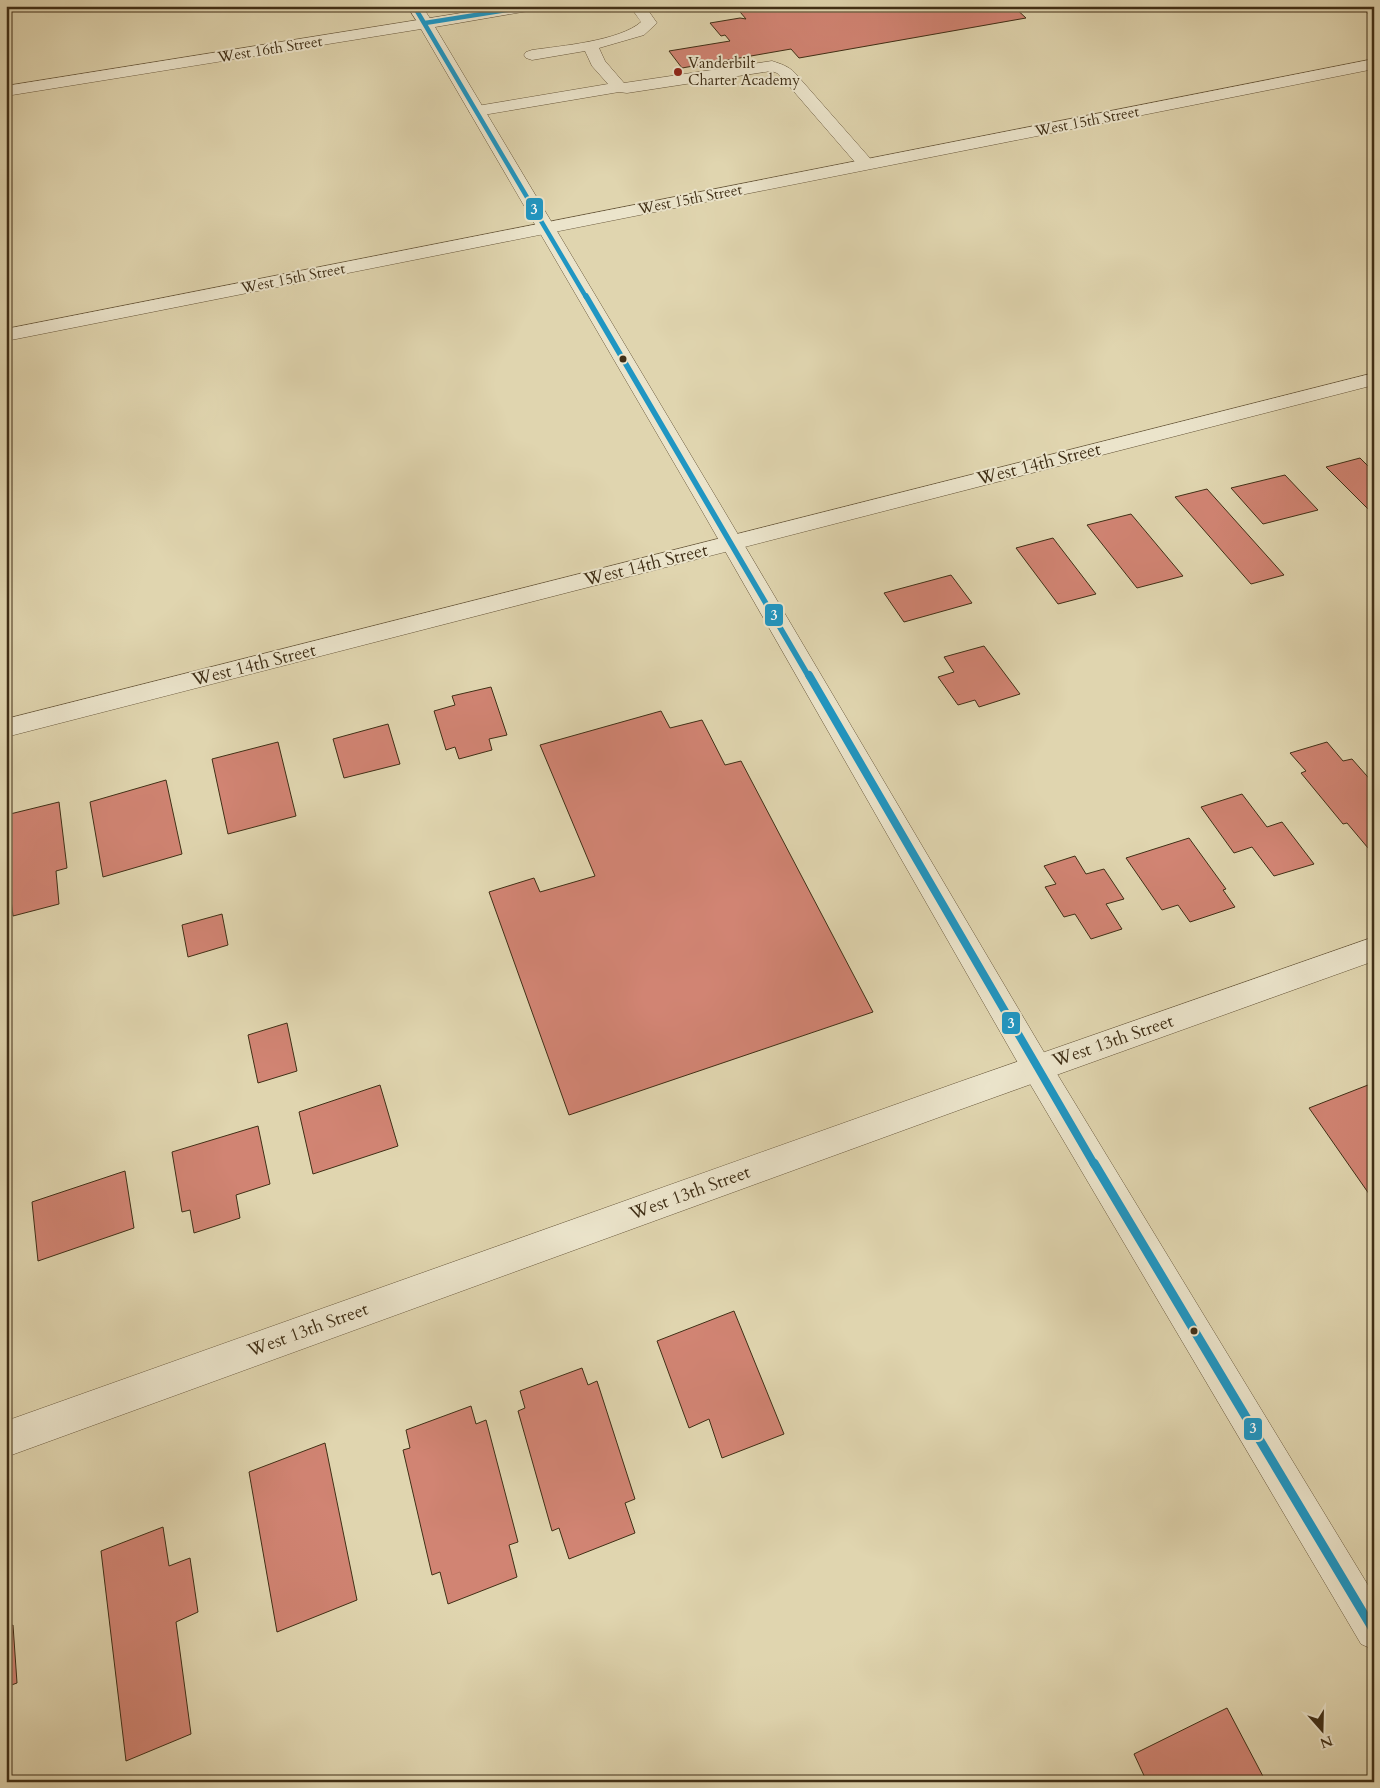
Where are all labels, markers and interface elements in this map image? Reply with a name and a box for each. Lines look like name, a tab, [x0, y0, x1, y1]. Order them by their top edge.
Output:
street label: West 16th Street	[215, 31, 324, 67]
place label: Vanderbilt Charter Academy	[688, 53, 800, 90]
marker: Vanderbilt Charter Academy	[672, 66, 684, 78]
street label: West 15th Street	[1032, 101, 1141, 141]
street label: West 15th Street	[635, 179, 744, 219]
line badge: 3	[525, 197, 544, 221]
text: 3	[530, 200, 538, 219]
street label: West 15th Street	[238, 258, 347, 298]
unlabelled marker	[618, 354, 628, 364]
street label: West 14th Street	[974, 436, 1104, 492]
street label: West 14th Street	[581, 537, 711, 593]
line badge: 3	[764, 603, 784, 627]
text: 3	[770, 606, 778, 625]
street label: West 14th Street	[189, 637, 319, 693]
street label: West 13th Street	[1048, 1008, 1177, 1074]
line badge: 3	[1001, 1011, 1021, 1035]
text: 3	[1007, 1014, 1015, 1033]
street label: West 13th Street	[625, 1159, 754, 1227]
street label: West 13th Street	[243, 1296, 372, 1364]
unlabelled marker	[1189, 1326, 1199, 1336]
line badge: 3	[1243, 1417, 1263, 1441]
text: 3	[1249, 1419, 1257, 1438]
north arrow	[1298, 1706, 1348, 1756]
text: N	[1317, 1731, 1335, 1753]

